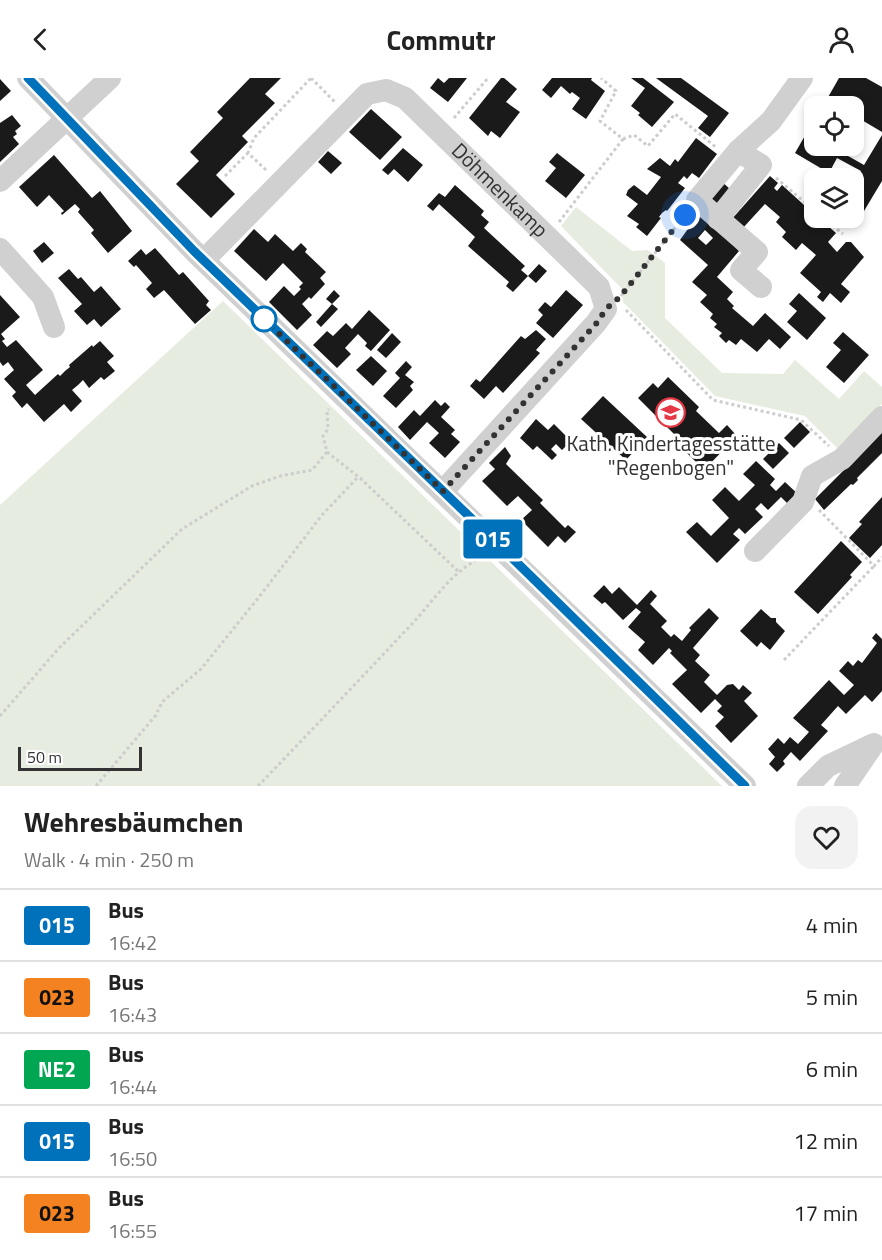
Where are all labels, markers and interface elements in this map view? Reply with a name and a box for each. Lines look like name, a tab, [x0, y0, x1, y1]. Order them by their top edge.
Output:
text: Commutr	[387, 19, 495, 60]
icon: back	[24, 23, 57, 56]
icon: person	[825, 23, 858, 56]
map controls	[804, 96, 864, 228]
button: locate	[804, 96, 864, 156]
street label: Döhmenkamp	[445, 135, 556, 245]
button: layers	[804, 168, 864, 228]
your location	[670, 200, 700, 230]
unlabelled marker	[251, 306, 277, 332]
school or university icon: Kath. Kindertagesstätte "Regenbogen"	[655, 397, 687, 429]
place label: Kath. Kindertagesstätte "Regenbogen"	[566, 427, 776, 483]
line badge: 015	[458, 520, 528, 558]
text: 015	[475, 523, 511, 555]
scale bar	[18, 744, 142, 772]
text: 50 m	[27, 745, 62, 769]
text: Wehresbäumchen	[24, 800, 243, 843]
button: heart	[795, 806, 858, 869]
text: Walk · 4 min · 250 m	[24, 844, 194, 875]
text: Bus	[108, 893, 144, 927]
text: 4 min	[806, 908, 858, 942]
text: 015	[39, 909, 75, 941]
text: 16:42	[108, 927, 157, 958]
text: Bus	[108, 965, 144, 999]
text: 5 min	[806, 980, 858, 1014]
text: 023	[39, 981, 75, 1013]
text: 16:43	[108, 999, 157, 1030]
text: Bus	[108, 1037, 144, 1071]
text: 6 min	[806, 1052, 858, 1086]
text: NE2	[38, 1053, 76, 1085]
text: 16:44	[108, 1071, 157, 1102]
text: Bus	[108, 1109, 144, 1143]
text: 12 min	[793, 1124, 858, 1158]
text: 015	[39, 1125, 75, 1157]
text: 16:50	[108, 1143, 157, 1174]
text: Bus	[108, 1181, 144, 1215]
text: 17 min	[793, 1196, 858, 1230]
text: 023	[39, 1197, 75, 1229]
text: 16:55	[108, 1215, 157, 1246]

